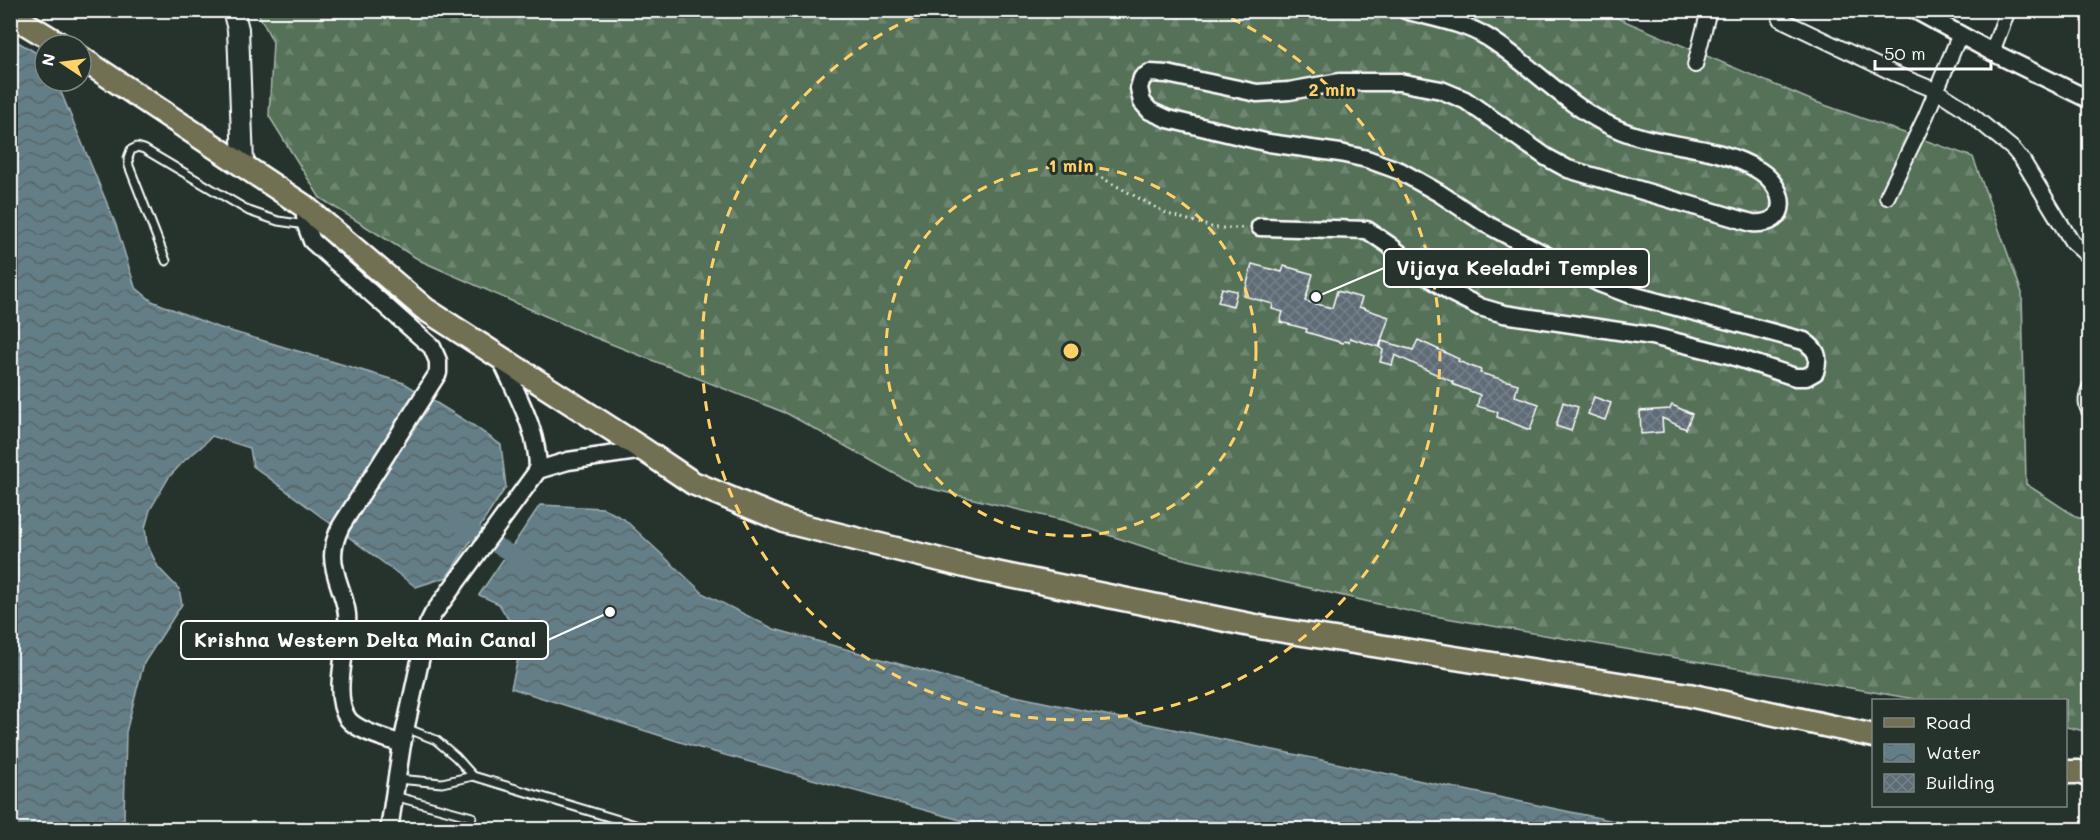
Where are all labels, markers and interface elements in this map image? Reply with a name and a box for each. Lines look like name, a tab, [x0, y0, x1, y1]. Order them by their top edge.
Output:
north arrow	[33, 33, 93, 93]
scale bar	[1875, 33, 1990, 71]
text: 50 m	[1884, 41, 1926, 65]
text: N	[36, 51, 59, 68]
text: 2 min	[1308, 77, 1356, 101]
text: 1 min	[1048, 153, 1094, 177]
callout: Vijaya Keeladri Temples	[1384, 249, 1649, 287]
text: Vijaya Keeladri Temples	[1396, 254, 1638, 280]
centre of rings	[1061, 341, 1081, 361]
callout: Krishna Western Delta Main Canal	[181, 621, 548, 659]
text: Krishna Western Delta Main Canal	[194, 626, 536, 652]
legend	[1872, 699, 2067, 807]
text: Road	[1926, 710, 1971, 734]
text: Water	[1926, 740, 1981, 764]
text: Building	[1926, 770, 1994, 794]

